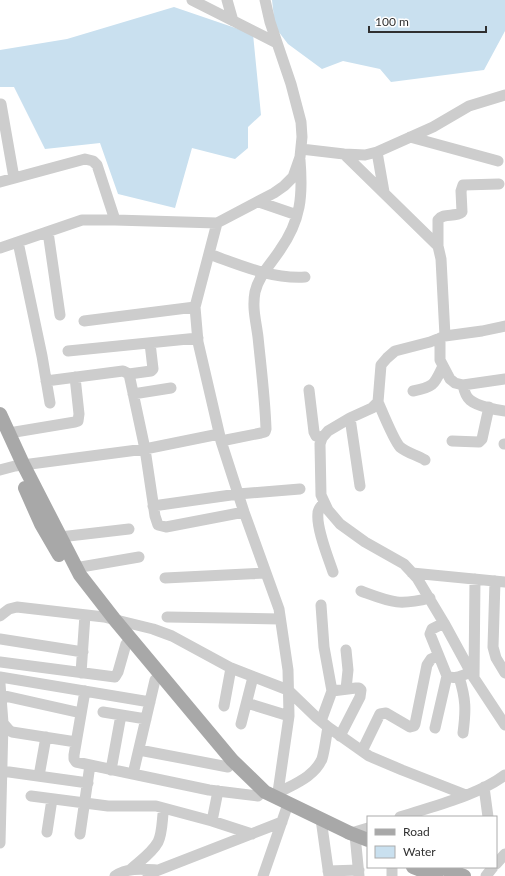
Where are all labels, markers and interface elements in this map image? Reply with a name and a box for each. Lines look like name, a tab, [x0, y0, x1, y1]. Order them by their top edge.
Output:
scale bar	[369, 8, 486, 34]
text: 100 m	[375, 14, 409, 29]
legend	[367, 816, 497, 868]
text: Road	[403, 824, 430, 839]
text: Water	[403, 844, 436, 859]

